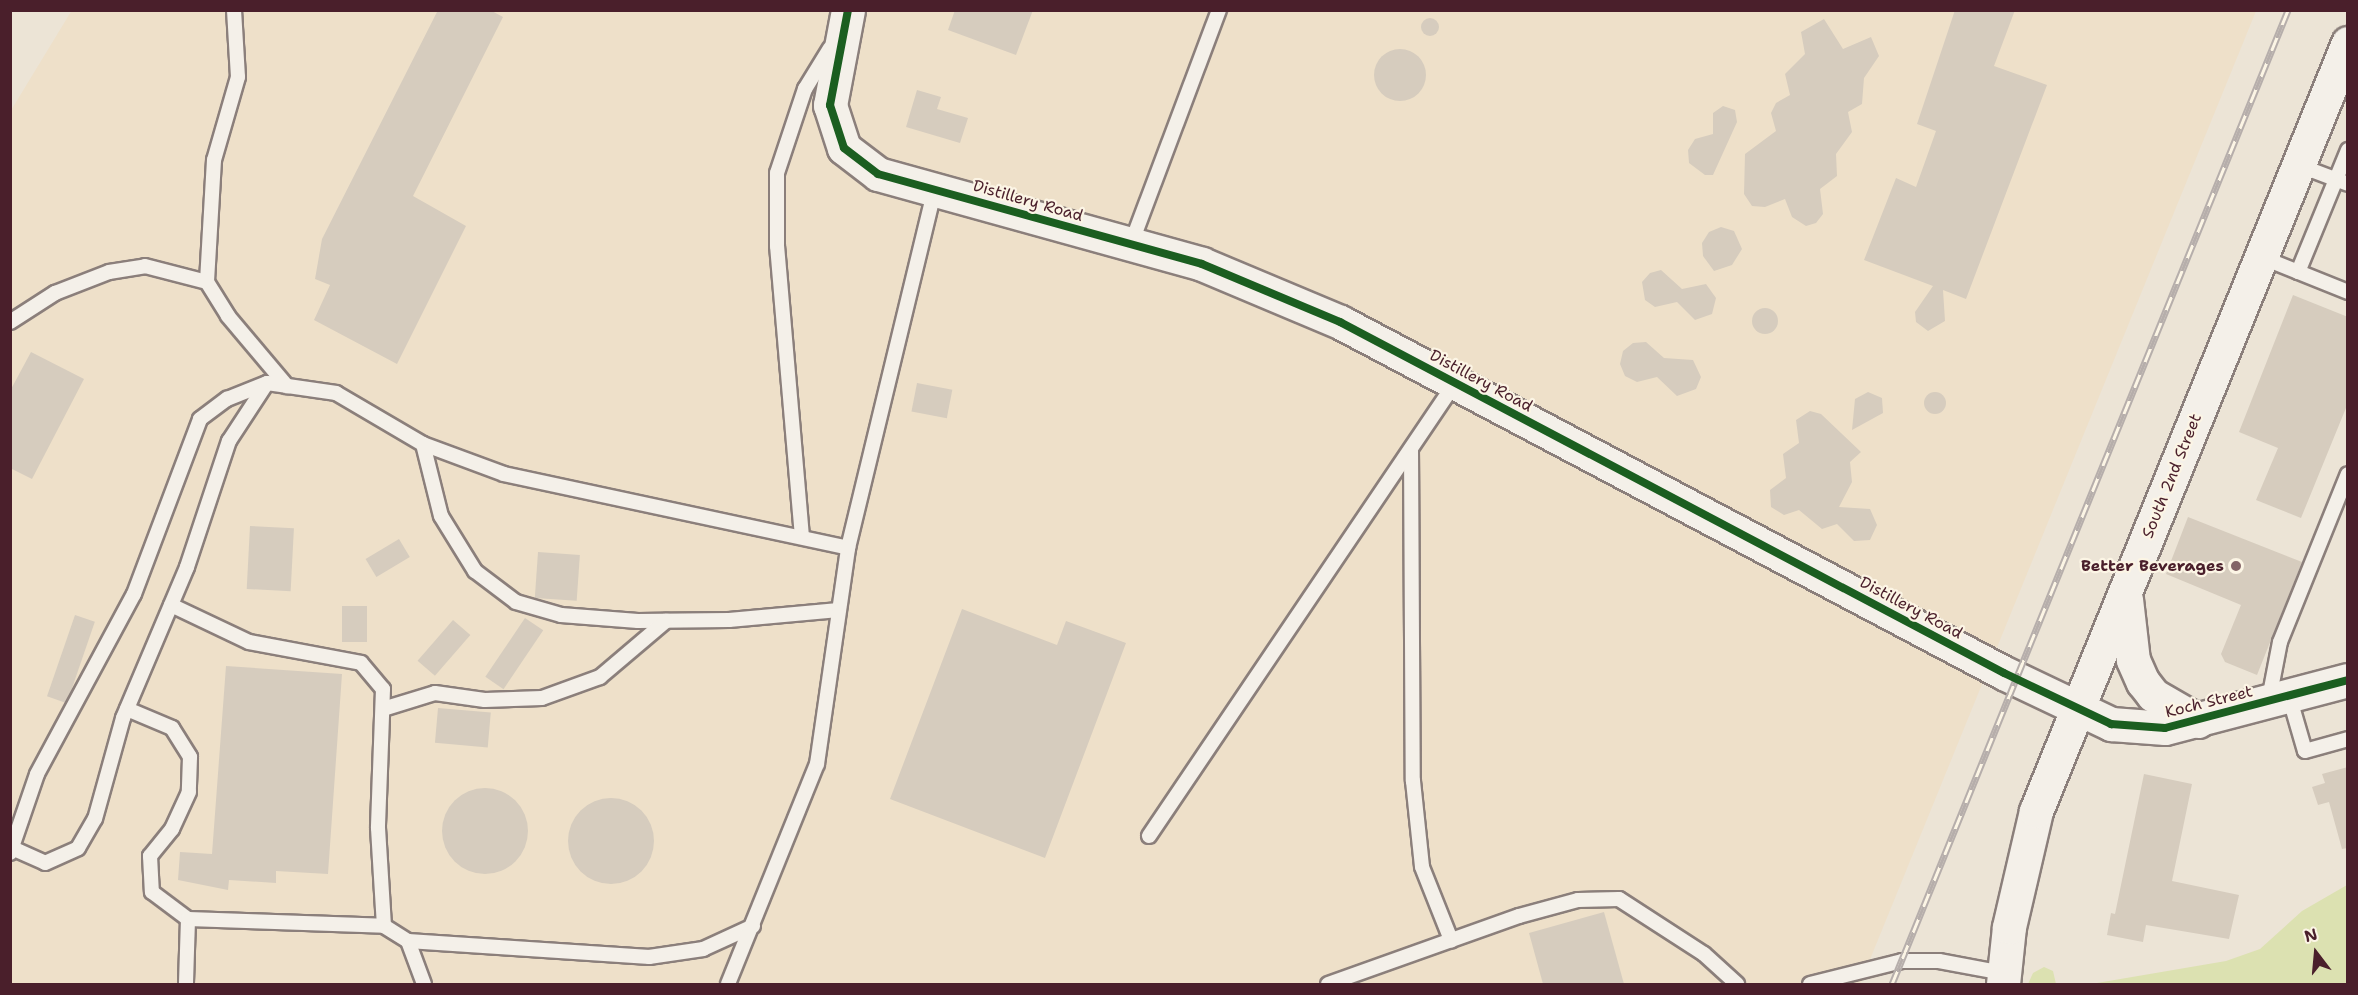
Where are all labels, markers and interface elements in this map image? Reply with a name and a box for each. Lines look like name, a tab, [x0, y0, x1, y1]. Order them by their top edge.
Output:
street label: Distillery Road	[971, 176, 1085, 226]
street label: Distillery Road	[1426, 346, 1536, 416]
street label: South 2nd Street	[2138, 411, 2206, 541]
place label: Better Beverages	[2081, 556, 2224, 576]
marker: Better Beverages	[2229, 559, 2243, 573]
street label: Distillery Road	[1856, 573, 1966, 643]
street label: Koch Street	[2163, 682, 2255, 722]
north arrow	[2286, 923, 2346, 983]
text: N	[2302, 923, 2320, 947]

